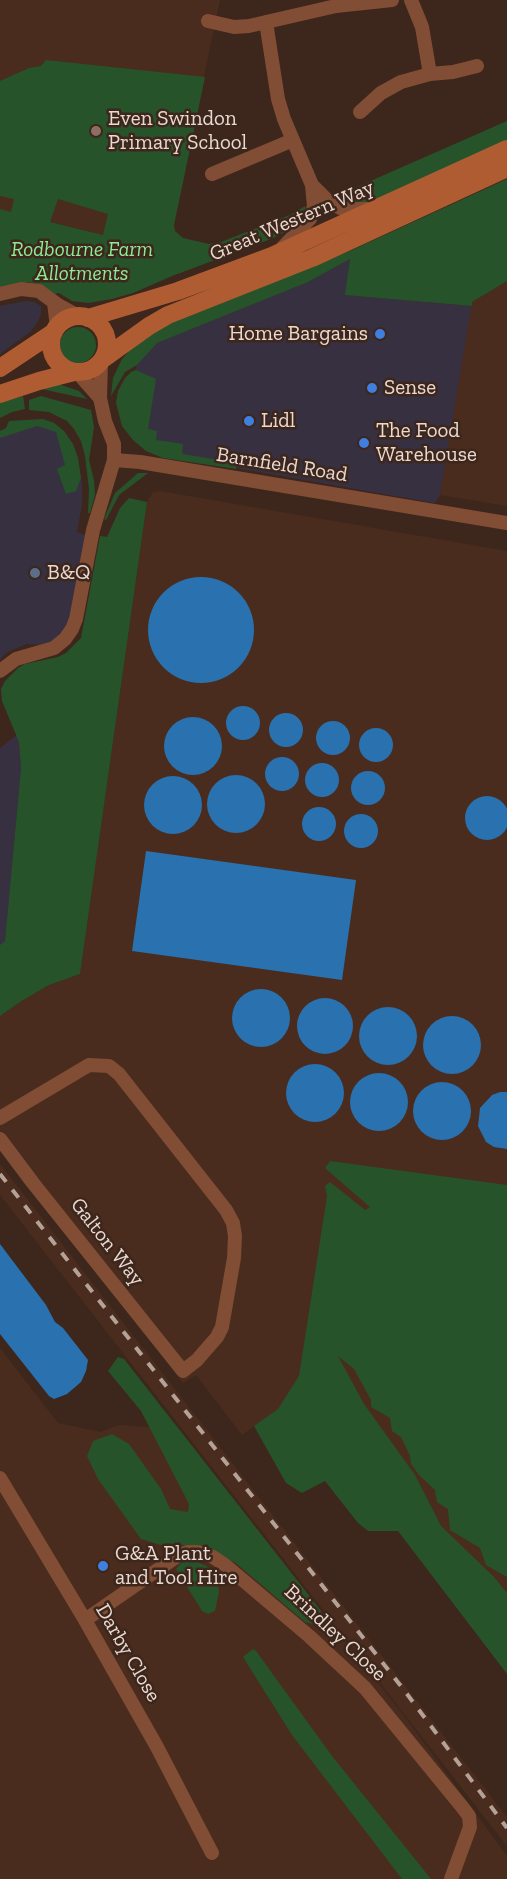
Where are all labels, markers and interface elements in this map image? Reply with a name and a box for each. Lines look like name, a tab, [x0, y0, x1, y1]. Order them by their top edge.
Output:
place label: Even Swindon Primary School	[108, 106, 247, 156]
marker: Even Swindon Primary School	[89, 124, 103, 138]
street label: Great Western Way	[206, 175, 378, 267]
park label: Rodbourne Farm Allotments	[11, 237, 153, 287]
place label: Home Bargains	[229, 321, 368, 347]
marker: Home Bargains	[373, 327, 387, 341]
place label: Sense	[384, 375, 436, 401]
marker: Sense	[365, 381, 379, 395]
place label: Lidl	[261, 408, 295, 434]
marker: Lidl	[242, 414, 256, 428]
place label: The Food Warehouse	[376, 418, 477, 468]
marker: The Food Warehouse	[357, 436, 371, 450]
street label: Barnfield Road	[215, 442, 349, 488]
place label: B&Q	[47, 560, 90, 586]
marker: B&Q	[28, 566, 42, 580]
street label: Galton Way	[65, 1193, 149, 1291]
place label: G&A Plant and Tool Hire	[115, 1541, 237, 1591]
marker: G&A Plant and Tool Hire	[96, 1559, 110, 1573]
street label: Brindley Close	[279, 1579, 391, 1687]
street label: Darby Close	[90, 1599, 166, 1707]

